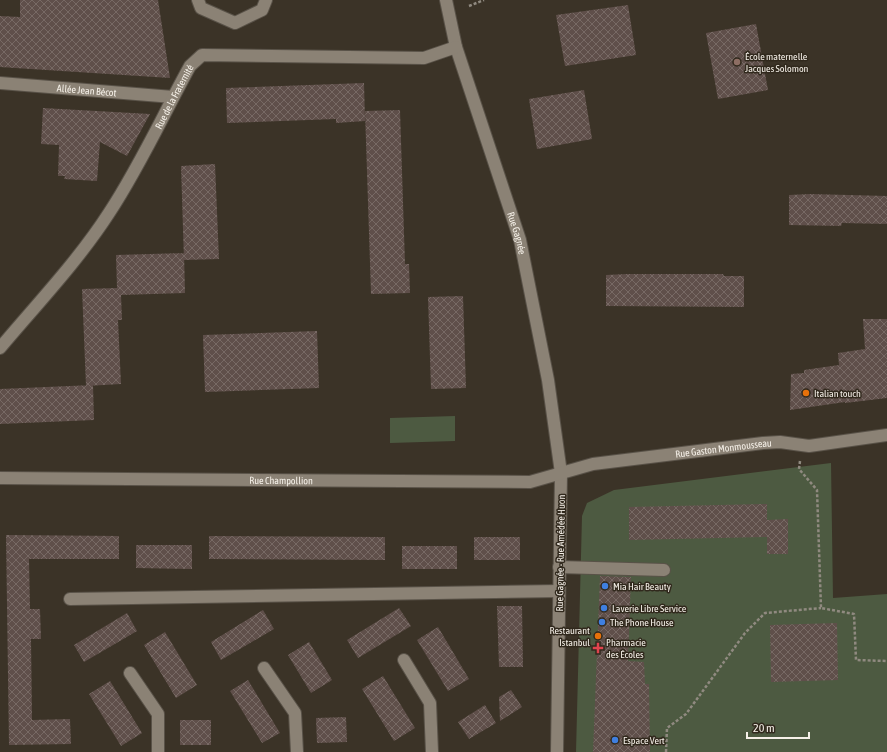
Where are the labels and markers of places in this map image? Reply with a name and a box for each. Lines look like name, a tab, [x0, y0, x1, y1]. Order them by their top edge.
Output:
place label: École maternelle Jacques Solomon	[745, 51, 809, 74]
marker: École maternelle Jacques Solomon	[732, 57, 742, 67]
marker: Italian touch	[801, 388, 811, 398]
place label: Italian touch	[814, 388, 861, 399]
marker: Mia Hair Beauty	[600, 581, 610, 591]
place label: Mia Hair Beauty	[613, 581, 671, 592]
marker: Laverie Libre Service	[599, 603, 609, 613]
place label: Laverie Libre Service	[612, 603, 687, 614]
marker: The Phone House	[597, 617, 607, 627]
place label: The Phone House	[610, 617, 674, 628]
place label: Restaurant Istanbul	[549, 625, 590, 648]
marker: Restaurant Istanbul	[593, 631, 603, 641]
place label: Pharmacie des Écoles	[606, 637, 646, 660]
marker: Pharmacie des Écoles	[593, 643, 603, 653]
marker: Espace Vert	[610, 735, 620, 745]
place label: Espace Vert	[623, 735, 665, 746]

